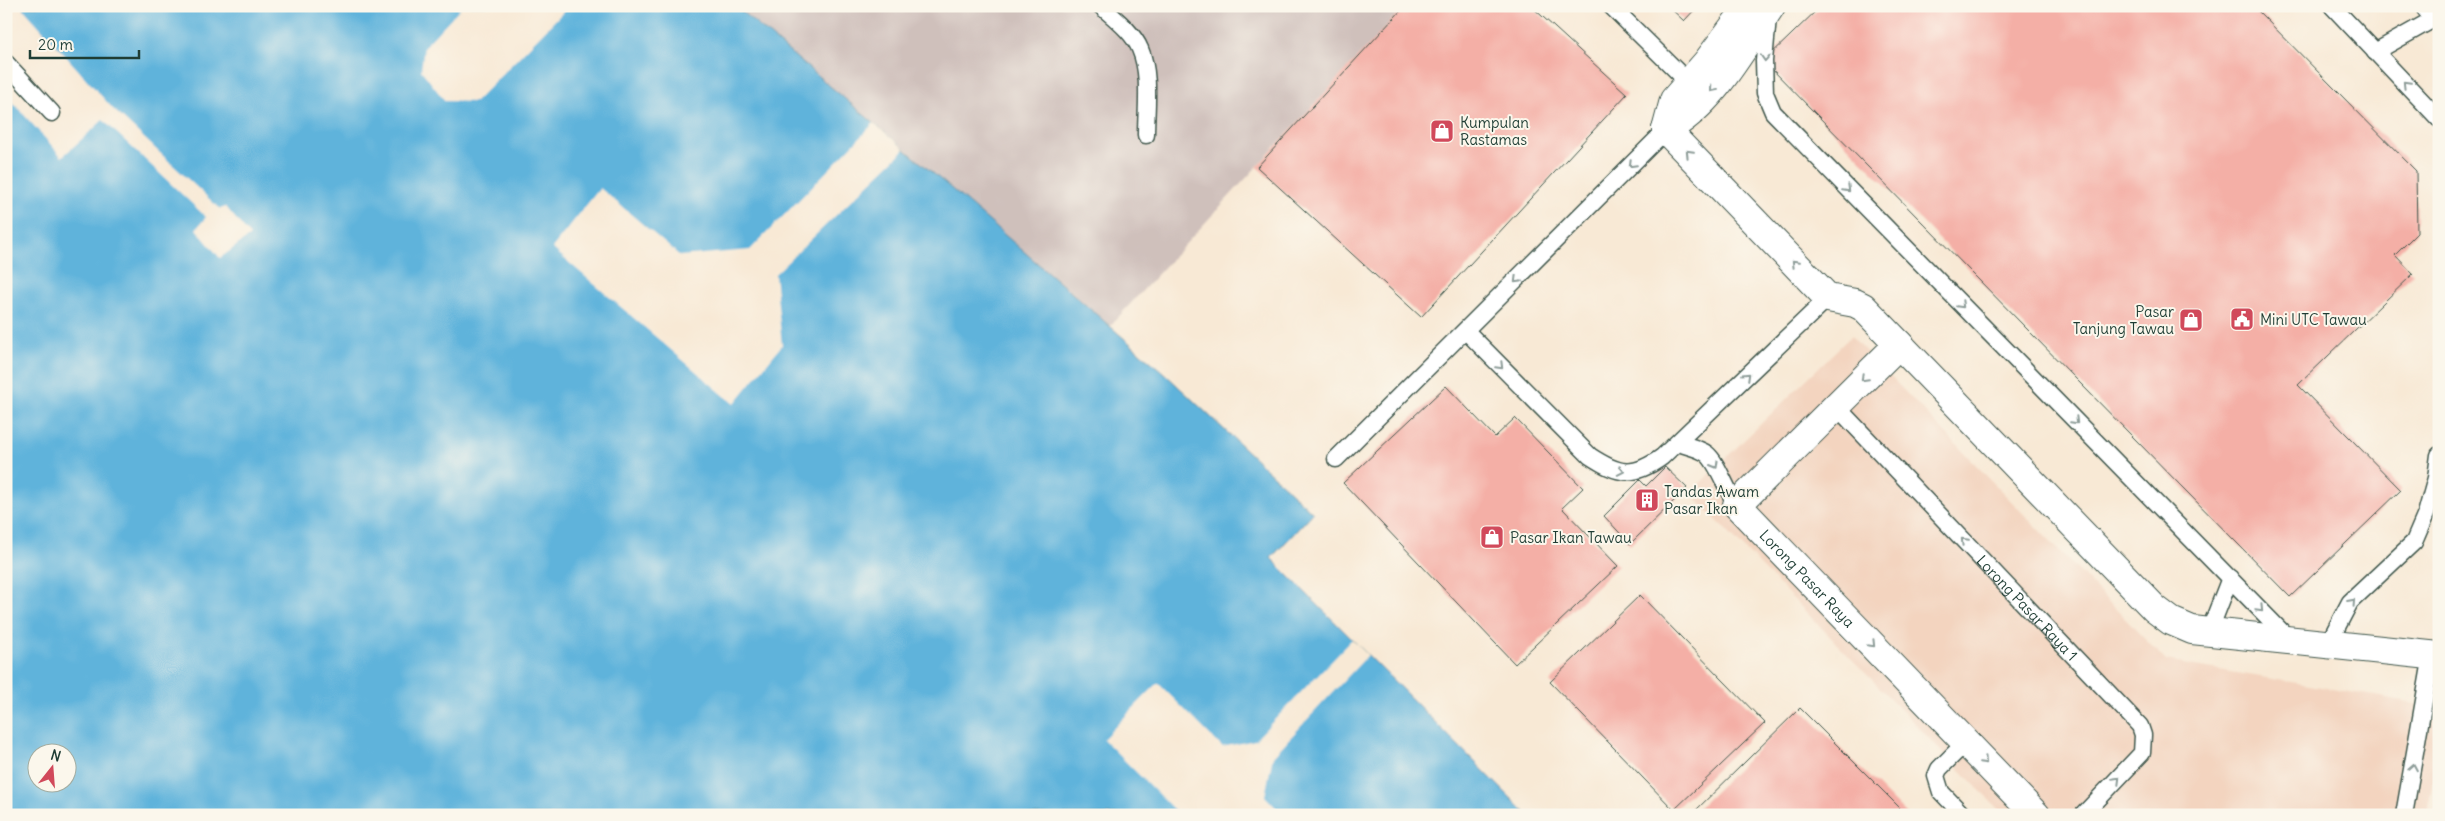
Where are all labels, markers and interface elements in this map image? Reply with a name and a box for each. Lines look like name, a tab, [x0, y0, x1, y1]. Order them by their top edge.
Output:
scale bar	[30, 28, 139, 60]
text: 20 m	[38, 35, 73, 54]
one-way arrow	[1759, 55, 1770, 63]
one-way arrow	[2402, 80, 2411, 89]
one-way arrow	[1710, 84, 1719, 93]
place label: Kumpulan Rastamas	[1460, 113, 1529, 149]
shop icon: Kumpulan Rastamas	[1429, 118, 1455, 144]
one-way arrow	[1686, 150, 1695, 159]
one-way arrow	[1628, 159, 1637, 168]
one-way arrow	[1841, 184, 1850, 193]
one-way arrow	[1792, 260, 1801, 269]
one-way arrow	[1514, 274, 1523, 283]
one-way arrow	[1955, 300, 1964, 309]
place label: Pasar Tanjung Tawau	[2073, 302, 2174, 338]
public building icon: Mini UTC Tawau	[2229, 306, 2255, 332]
shop icon: Pasar Tanjung Tawau	[2178, 307, 2204, 333]
place label: Mini UTC Tawau	[2260, 310, 2367, 329]
one-way arrow	[1494, 360, 1503, 369]
one-way arrow	[1741, 373, 1750, 382]
one-way arrow	[1861, 373, 1870, 382]
one-way arrow	[2069, 415, 2078, 424]
one-way arrow	[1709, 460, 1719, 469]
one-way arrow	[1617, 465, 1626, 476]
place label: Tandas Awam Pasar Ikan	[1664, 482, 1759, 518]
building icon: Tandas Awam Pasar Ikan	[1634, 487, 1660, 513]
shop icon: Pasar Ikan Tawau	[1479, 524, 1505, 550]
street label: Lorong Pasar Raya	[1756, 525, 1859, 631]
place label: Pasar Ikan Tawau	[1510, 528, 1632, 547]
one-way arrow	[1961, 537, 1970, 546]
street label: Lorong Pasar Raya 1	[1973, 551, 2082, 664]
one-way arrow	[2346, 598, 2355, 607]
one-way arrow	[2254, 603, 2263, 612]
one-way arrow	[1866, 638, 1875, 647]
north arrow	[28, 744, 78, 794]
text: N	[49, 746, 63, 766]
one-way arrow	[1978, 755, 1987, 764]
one-way arrow	[2407, 762, 2417, 771]
one-way arrow	[2111, 777, 2120, 786]

